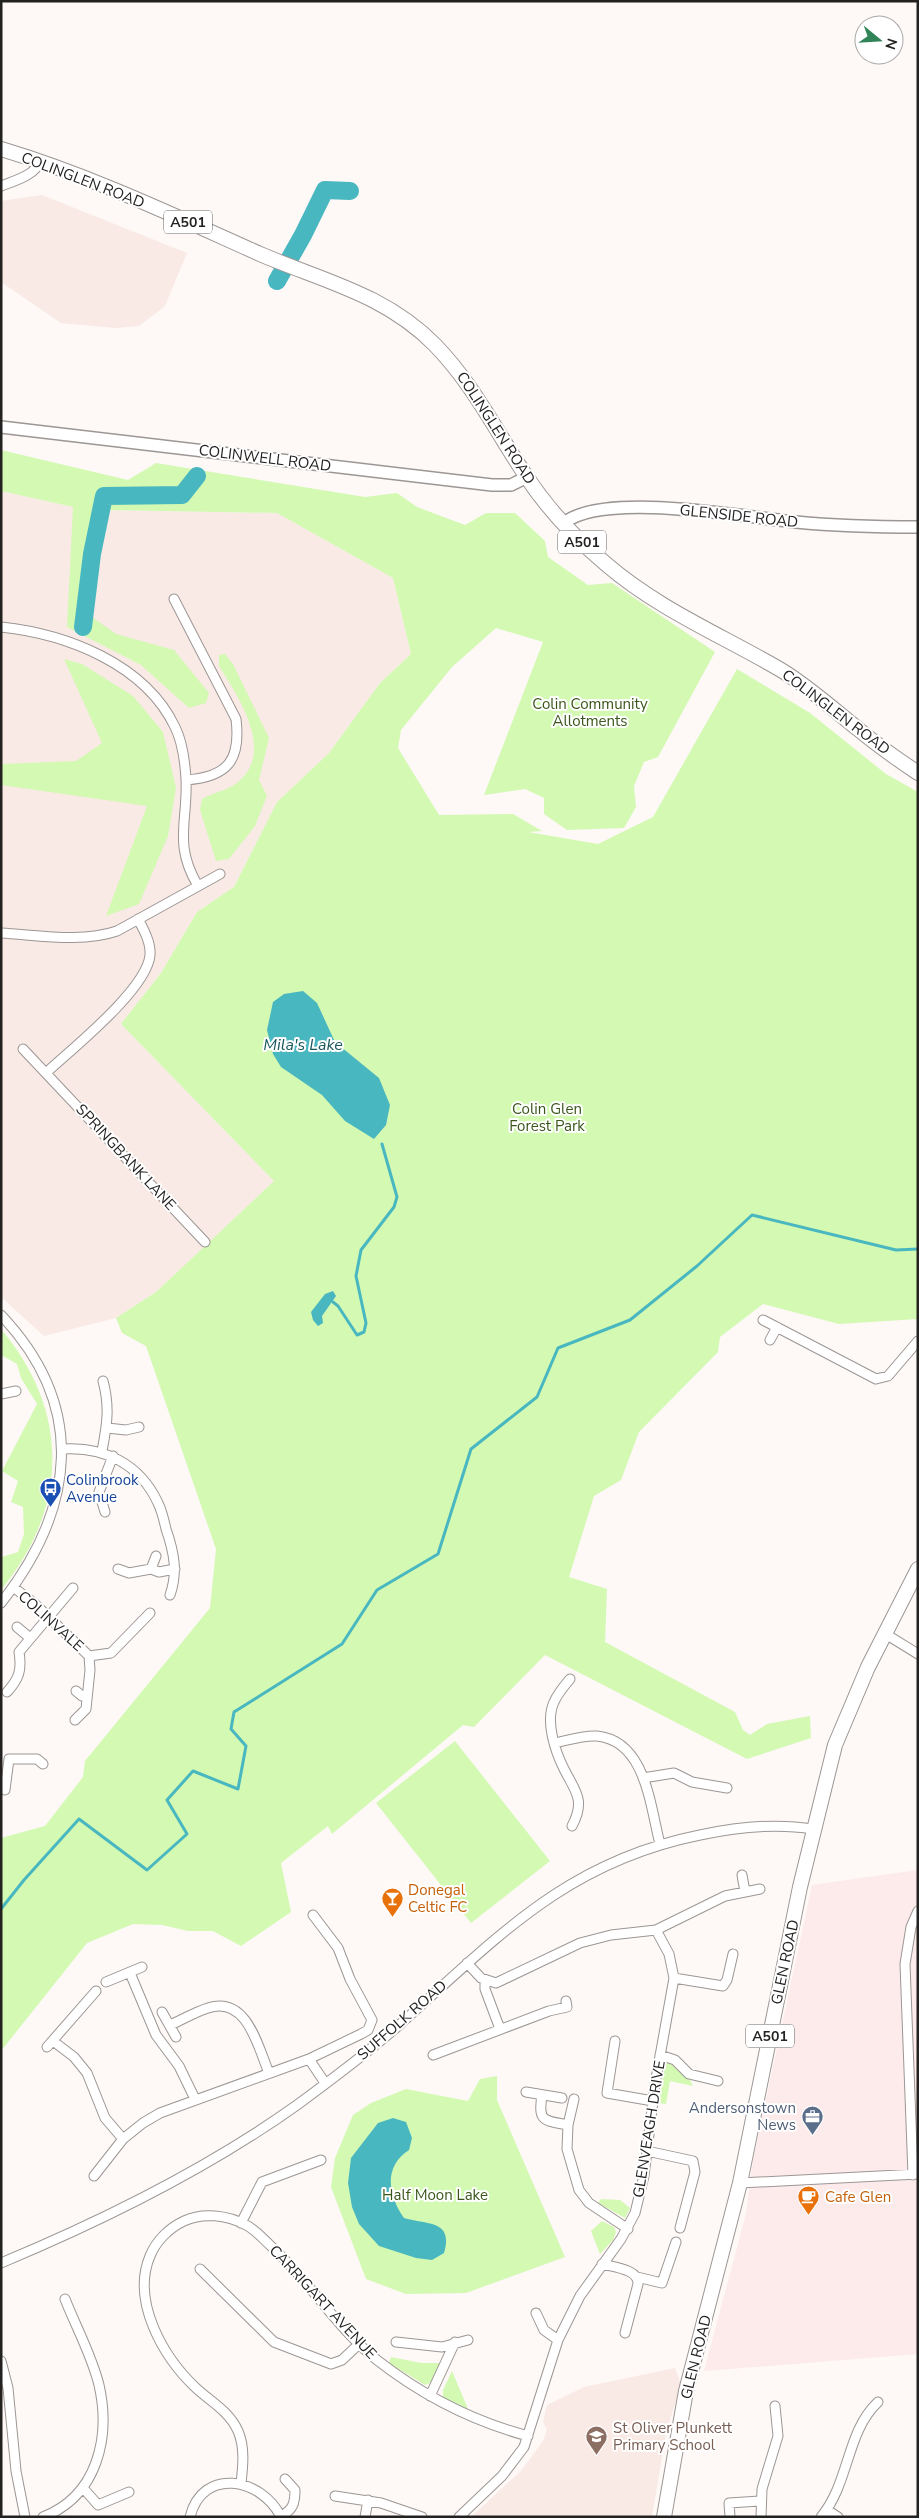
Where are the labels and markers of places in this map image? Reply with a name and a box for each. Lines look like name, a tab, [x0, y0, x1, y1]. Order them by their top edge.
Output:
place label: Colinbrook Avenue	[66, 1470, 139, 1507]
bus stop icon: Colinbrook Avenue	[38, 1477, 62, 1508]
place label: Donegal Celtic FC	[408, 1880, 467, 1917]
bar icon: Donegal Celtic FC	[380, 1887, 404, 1918]
place label: Andersonstown News	[689, 2098, 796, 2135]
office icon: Andersonstown News	[800, 2105, 824, 2136]
cafe icon: Cafe Glen	[797, 2185, 821, 2216]
place label: Cafe Glen	[825, 2187, 891, 2207]
place label: St Oliver Plunkett Primary School	[613, 2418, 733, 2455]
school or university icon: St Oliver Plunkett Primary School	[585, 2425, 609, 2456]

